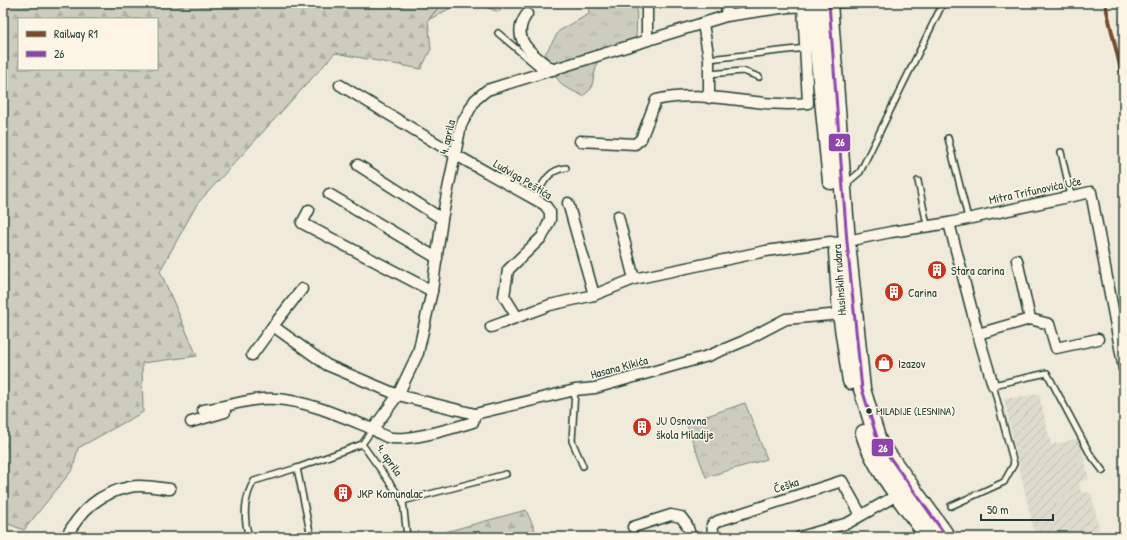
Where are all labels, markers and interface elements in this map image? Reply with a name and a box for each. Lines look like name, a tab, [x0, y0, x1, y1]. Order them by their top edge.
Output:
legend	[18, 18, 158, 70]
text: Railway R1	[54, 25, 98, 42]
text: 26	[54, 45, 65, 62]
street label: 4. aprila	[435, 118, 459, 156]
line badge: 26	[828, 133, 851, 152]
text: 26	[835, 135, 845, 149]
street label: Ludviga Peštića	[491, 155, 556, 203]
street label: Mitra Trifunovića Uče	[987, 172, 1083, 208]
street label: Husinskih rudara	[828, 244, 850, 316]
building icon: Stara carina	[926, 259, 948, 281]
place label: Stara carina	[951, 262, 1005, 279]
building icon: Carina	[883, 281, 905, 303]
place label: Carina	[908, 284, 937, 301]
street label: Hasana Kikića	[589, 351, 650, 383]
shop icon: Izazov	[873, 352, 895, 374]
place label: Izazov	[898, 355, 926, 372]
place label: MILADIJE (LESNINA)	[876, 404, 955, 418]
marker: MILADIJE (LESNINA)	[864, 406, 874, 416]
place label: JU Osnovna škola Miladije	[656, 412, 714, 443]
building icon: JU Osnovna škola Miladije	[631, 416, 653, 438]
line badge: 26	[871, 438, 894, 457]
street label: 4. aprila	[373, 441, 407, 479]
text: 26	[878, 441, 888, 455]
street label: Češka	[771, 473, 801, 497]
building icon: JKP Komunalac	[332, 482, 354, 504]
place label: JKP Komunalac	[357, 485, 423, 502]
scale bar	[981, 496, 1053, 522]
text: 50 m	[987, 501, 1008, 518]

